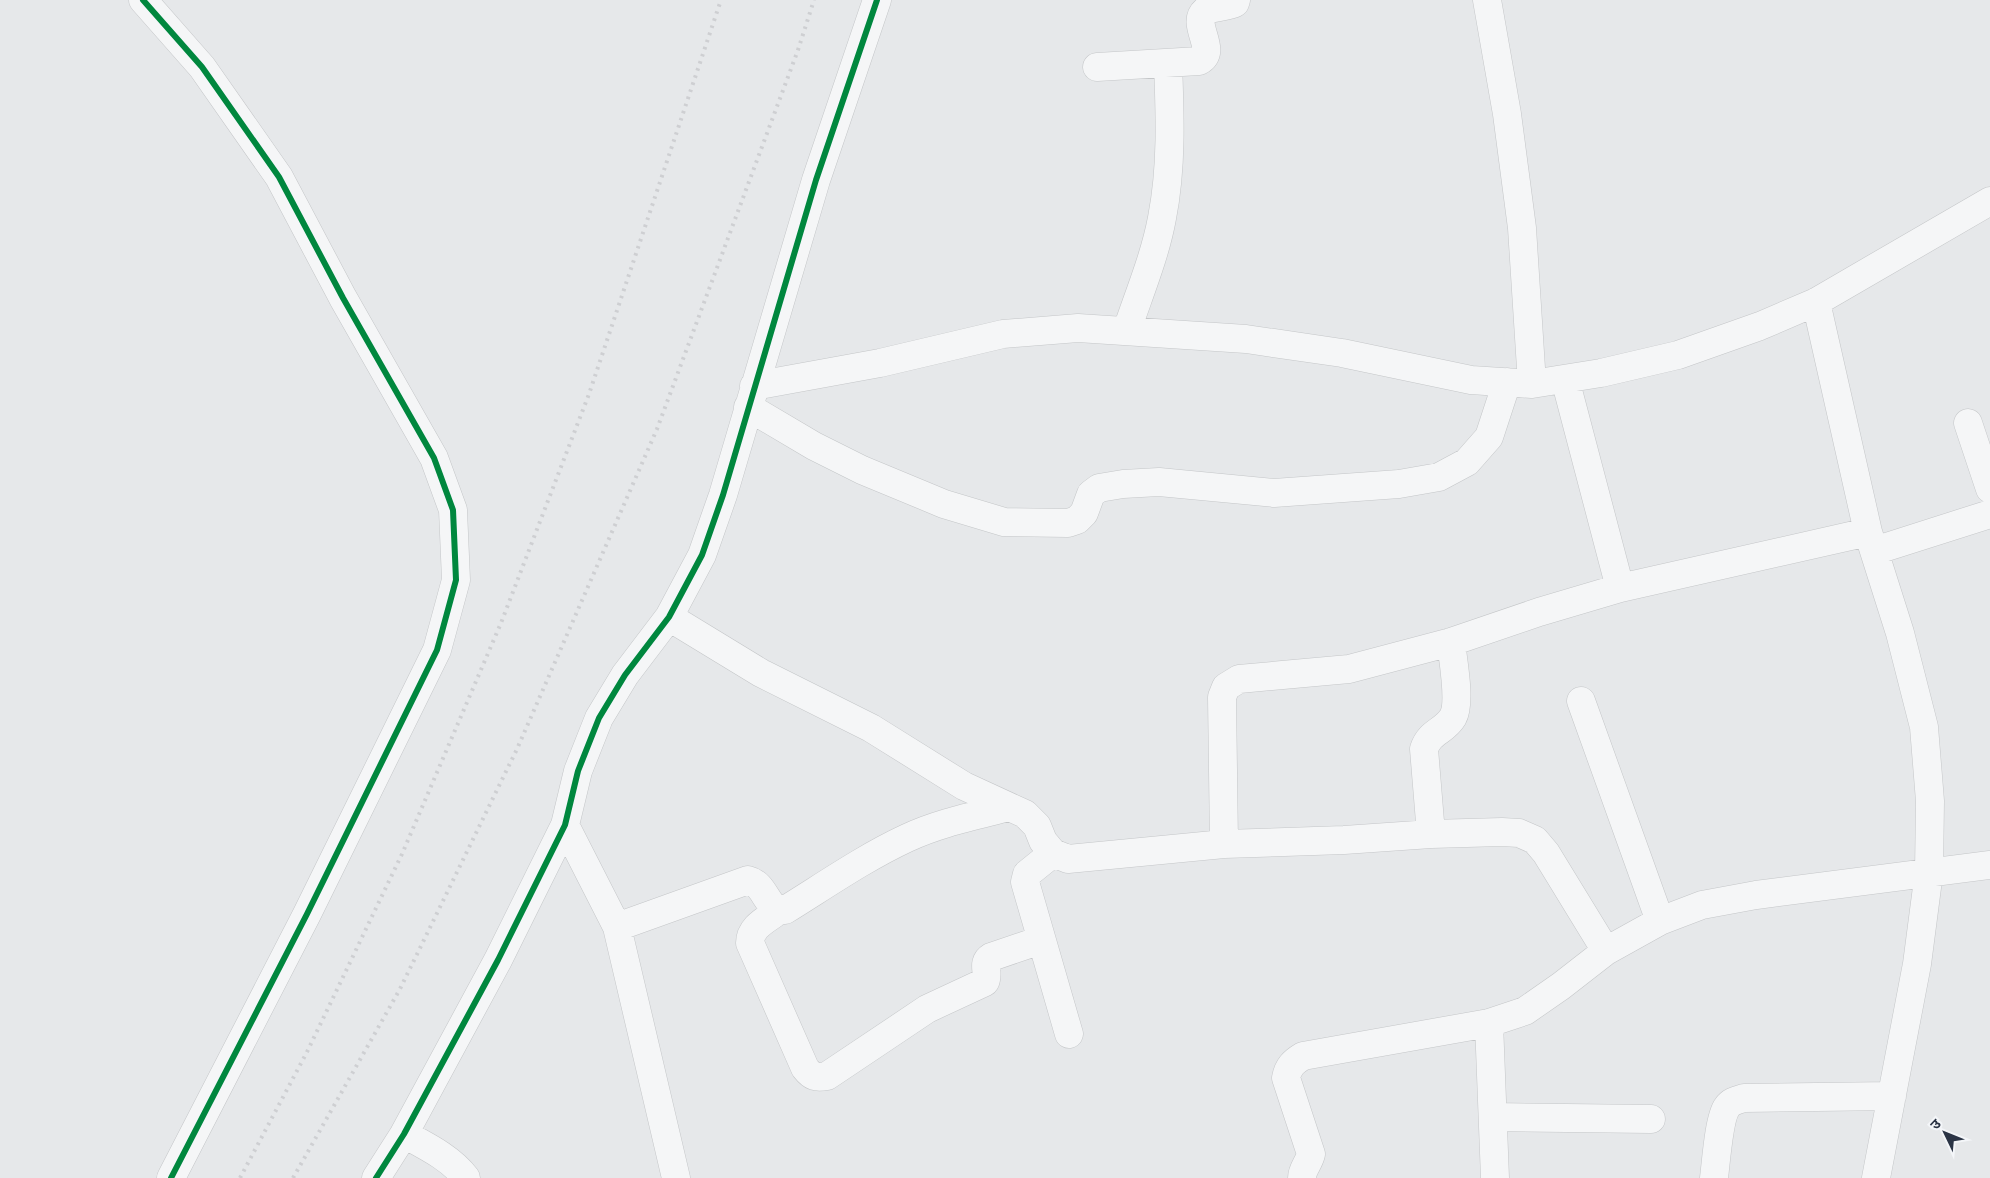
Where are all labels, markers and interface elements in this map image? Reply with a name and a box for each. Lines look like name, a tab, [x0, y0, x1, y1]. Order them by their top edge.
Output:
north arrow	[1920, 1108, 1970, 1158]
text: उ	[1927, 1115, 1945, 1133]

